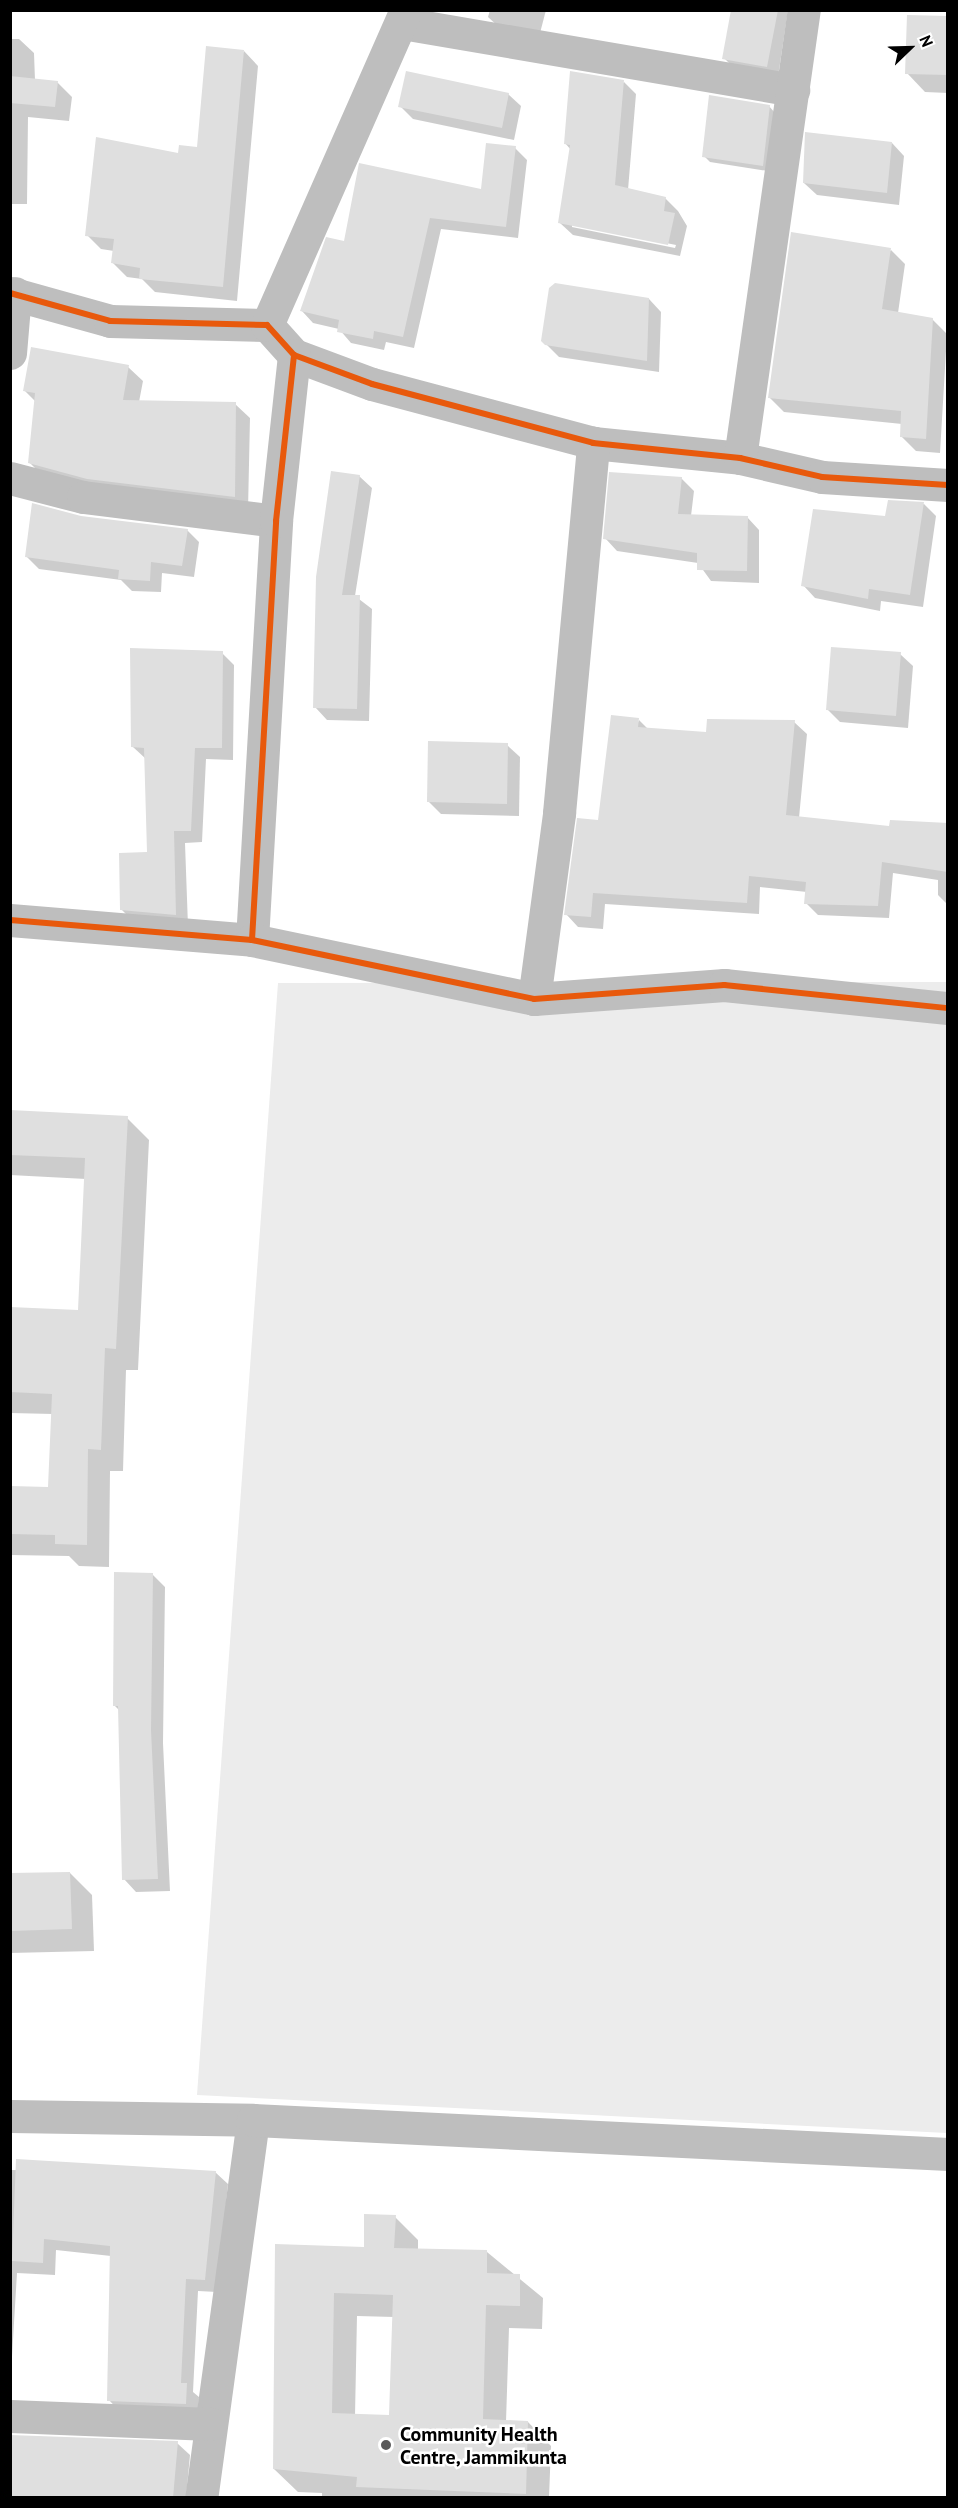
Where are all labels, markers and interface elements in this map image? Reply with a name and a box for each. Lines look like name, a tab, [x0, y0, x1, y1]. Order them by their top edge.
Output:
north arrow	[880, 18, 940, 78]
text: N	[915, 32, 938, 50]
place label: Community Health Centre, Jammikunta	[400, 2422, 568, 2469]
marker: Community Health Centre, Jammikunta	[377, 2436, 395, 2454]

